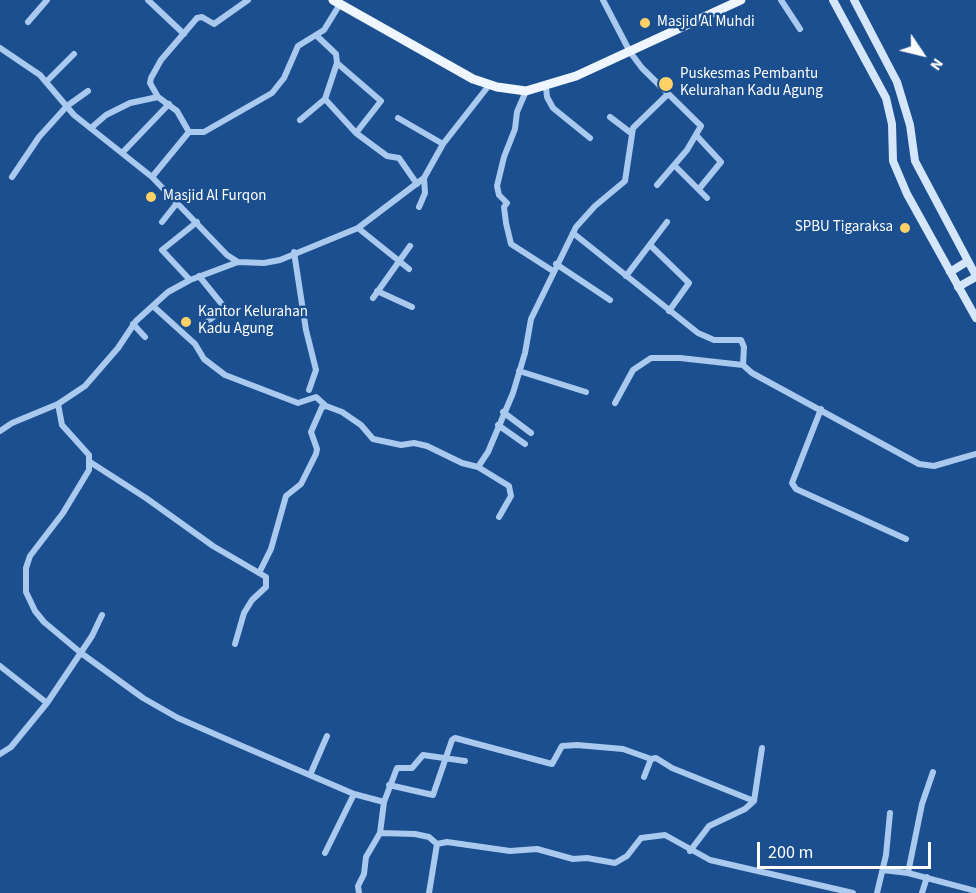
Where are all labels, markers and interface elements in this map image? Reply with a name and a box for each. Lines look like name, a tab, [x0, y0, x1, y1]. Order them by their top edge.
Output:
place label: Masjid Al Muhdi	[657, 14, 755, 32]
marker: Masjid Al Muhdi	[638, 16, 652, 30]
north arrow	[892, 24, 952, 84]
text: N	[925, 54, 949, 75]
place label: Puskesmas Pembantu Kelurahan Kadu Agung	[680, 66, 823, 101]
marker: Puskesmas Pembantu Kelurahan Kadu Agung	[657, 75, 675, 93]
place label: Masjid Al Furqon	[163, 188, 266, 206]
marker: Masjid Al Furqon	[144, 190, 158, 204]
place label: SPBU Tigaraksa	[795, 219, 893, 237]
marker: SPBU Tigaraksa	[898, 221, 912, 235]
place label: Kantor Kelurahan Kadu Agung	[198, 304, 308, 339]
marker: Kantor Kelurahan Kadu Agung	[179, 315, 193, 329]
scale bar	[760, 830, 934, 868]
text: 200 m	[768, 840, 813, 865]

